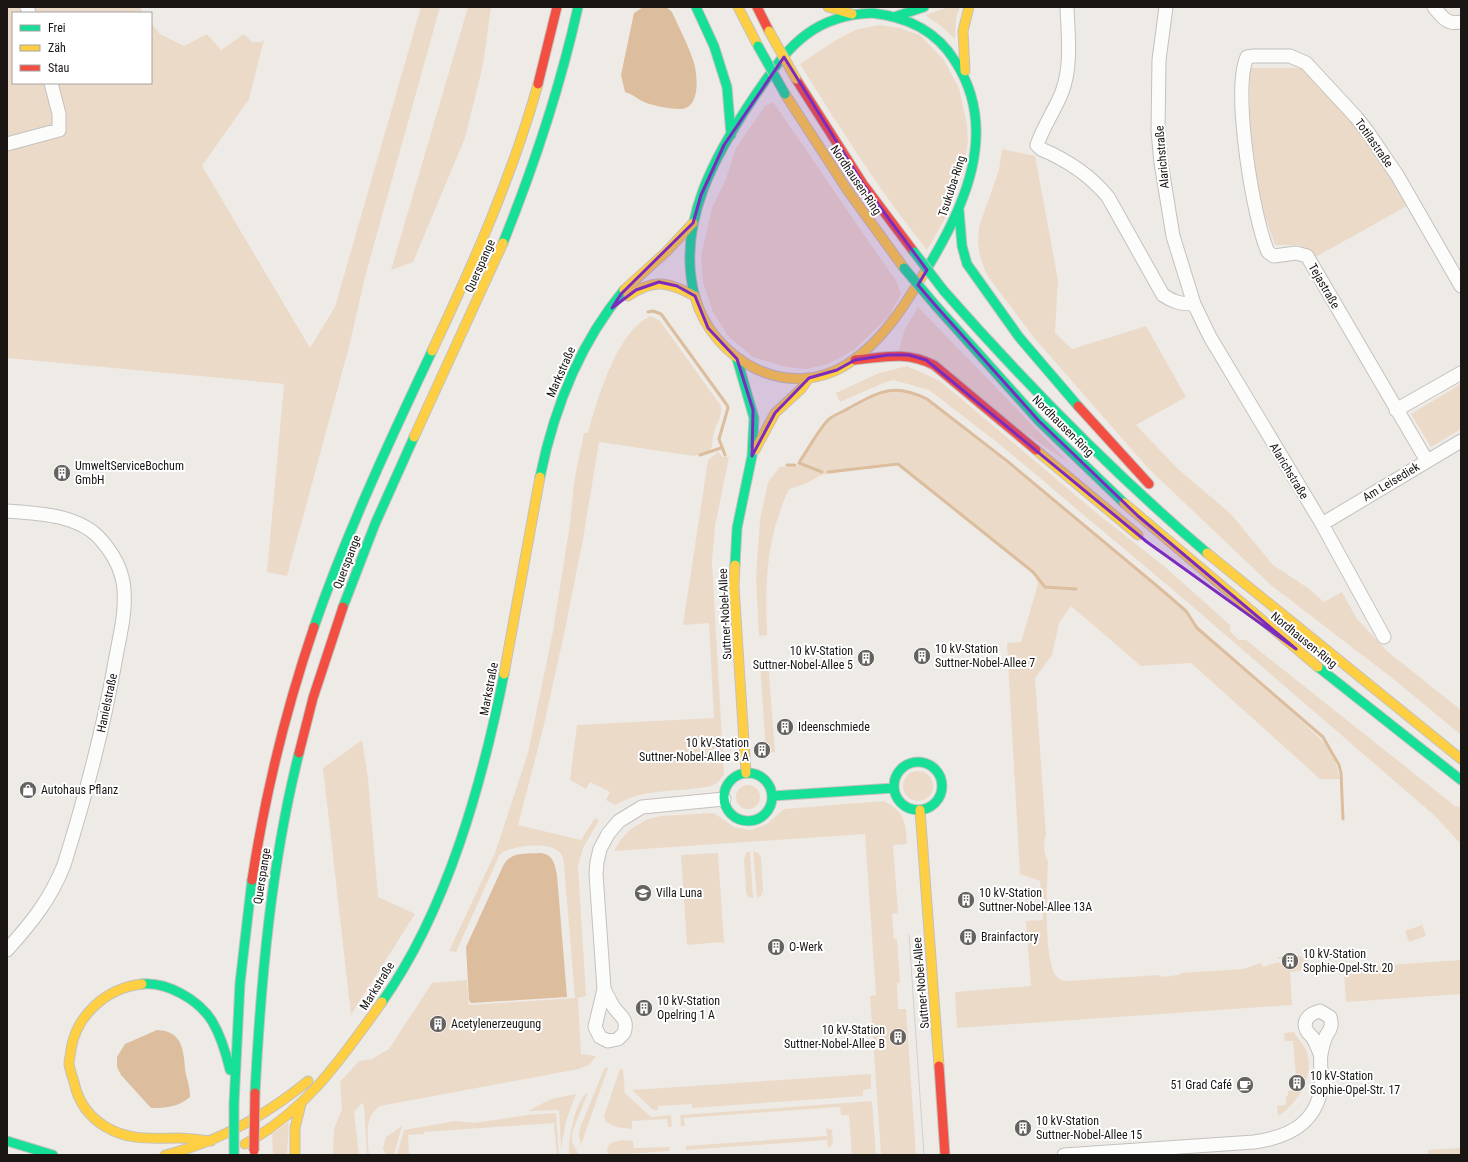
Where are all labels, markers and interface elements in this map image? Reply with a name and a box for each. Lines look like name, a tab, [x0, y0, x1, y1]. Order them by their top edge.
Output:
legend	[12, 12, 152, 84]
text: Frei	[48, 21, 66, 35]
text: Zäh	[48, 41, 66, 55]
text: Stau	[48, 61, 70, 75]
street label: Totilastraße	[1352, 116, 1396, 170]
street label: Alarichstraße	[1152, 125, 1172, 189]
street label: Nordhausen-Ring	[828, 142, 885, 218]
street label: Tsukuba-Ring	[936, 154, 969, 218]
street label: Querspange	[462, 237, 498, 295]
street label: Tejastraße	[1305, 261, 1343, 311]
street label: Markstraße	[544, 344, 579, 399]
street label: Nordhausen-Ring	[1029, 392, 1097, 460]
street label: Alarichstraße	[1267, 440, 1311, 502]
place label: UmweltServiceBochum GmbH	[75, 459, 184, 487]
street label: Am Leisediek	[1360, 459, 1422, 504]
building icon: UmweltServiceBochum GmbH	[52, 463, 72, 483]
street label: Querspange	[330, 533, 364, 591]
street label: Suttner-Nobel-Allee	[716, 568, 734, 660]
street label: Nordhausen-Ring	[1268, 609, 1340, 671]
place label: 10 kV-Station Suttner-Nobel-Allee 7	[935, 642, 1035, 670]
place label: 10 kV-Station Suttner-Nobel-Allee 5	[753, 644, 853, 672]
building icon: 10 kV-Station Suttner-Nobel-Allee 7	[912, 646, 932, 666]
building icon: 10 kV-Station Suttner-Nobel-Allee 5	[856, 648, 876, 668]
street label: Markstraße	[477, 661, 501, 717]
street label: Hanielstraße	[94, 672, 120, 734]
building icon: Ideenschmiede	[775, 717, 795, 737]
place label: Ideenschmiede	[798, 720, 870, 734]
place label: 10 kV-Station Suttner-Nobel-Allee 3 A	[639, 736, 749, 764]
building icon: 10 kV-Station Suttner-Nobel-Allee 3 A	[752, 740, 772, 760]
shop icon: Autohaus Pflanz	[18, 780, 38, 800]
place label: Autohaus Pflanz	[41, 783, 118, 797]
street label: Querspange	[251, 846, 273, 905]
school or university icon: Villa Luna	[633, 883, 653, 903]
place label: Villa Luna	[656, 886, 703, 900]
place label: 10 kV-Station Suttner-Nobel-Allee 13A	[979, 886, 1092, 914]
building icon: 10 kV-Station Suttner-Nobel-Allee 13A	[956, 890, 976, 910]
building icon: Brainfactory	[958, 927, 978, 947]
place label: Brainfactory	[981, 930, 1039, 944]
street label: Suttner-Nobel-Allee	[910, 936, 932, 1029]
building icon: O-Werk	[766, 937, 786, 957]
place label: O-Werk	[789, 940, 823, 954]
place label: 10 kV-Station Sophie-Opel-Str. 20	[1303, 947, 1393, 975]
building icon: 10 kV-Station Sophie-Opel-Str. 20	[1280, 951, 1300, 971]
street label: Markstraße	[357, 959, 397, 1013]
place label: 10 kV-Station Opelring 1 A	[657, 994, 720, 1022]
building icon: 10 kV-Station Opelring 1 A	[634, 998, 654, 1018]
building icon: Acetylenerzeugung	[428, 1014, 448, 1034]
place label: Acetylenerzeugung	[451, 1017, 541, 1031]
place label: 10 kV-Station Suttner-Nobel-Allee B	[784, 1023, 885, 1051]
building icon: 10 kV-Station Suttner-Nobel-Allee B	[888, 1027, 908, 1047]
place label: 10 kV-Station Sophie-Opel-Str. 17	[1310, 1069, 1400, 1097]
building icon: 10 kV-Station Sophie-Opel-Str. 17	[1287, 1073, 1307, 1093]
cafe icon: 51 Grad Café	[1235, 1075, 1255, 1095]
place label: 51 Grad Café	[1171, 1078, 1232, 1092]
place label: 10 kV-Station Suttner-Nobel-Allee 15	[1036, 1114, 1142, 1142]
building icon: 10 kV-Station Suttner-Nobel-Allee 15	[1013, 1118, 1033, 1138]

